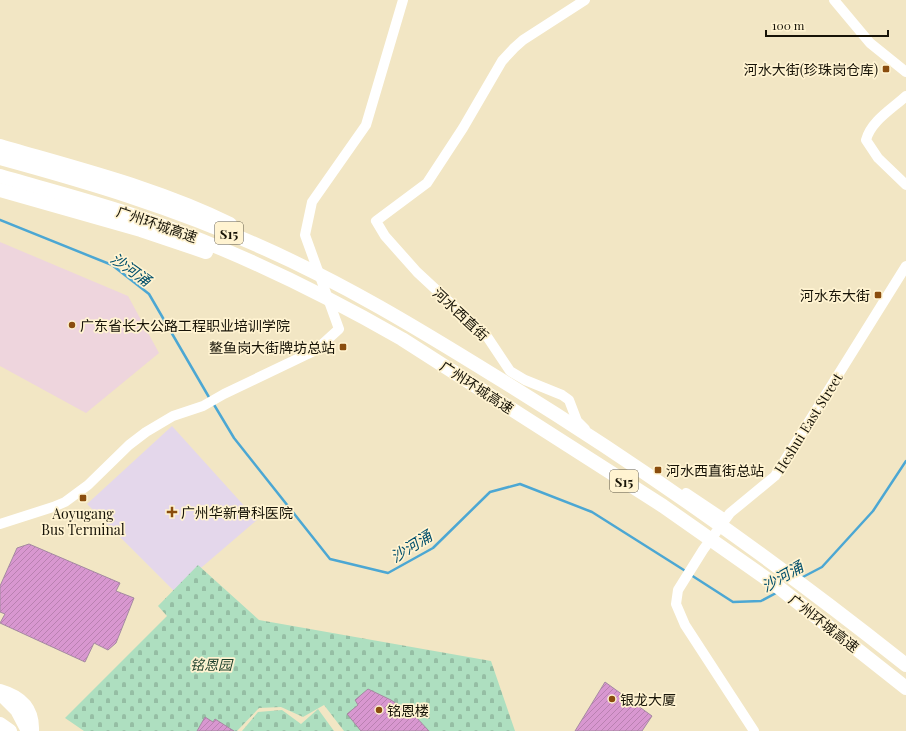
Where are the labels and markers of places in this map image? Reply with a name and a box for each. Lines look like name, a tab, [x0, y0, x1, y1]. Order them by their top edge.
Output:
place label: 河水大街(珍珠岗仓库)	[744, 60, 878, 79]
marker: 河水大街(珍珠岗仓库)	[881, 64, 891, 74]
place label: 河水东大街	[800, 286, 870, 305]
marker: 河水东大街	[873, 290, 883, 300]
place label: 广东省长大公路工程职业培训学院	[80, 316, 290, 335]
marker: 广东省长大公路工程职业培训学院	[67, 320, 77, 330]
place label: 鳌鱼岗大街牌坊总站	[209, 338, 335, 357]
marker: 鳌鱼岗大街牌坊总站	[338, 342, 348, 352]
place label: 河水西直街总站	[666, 461, 764, 480]
marker: 河水西直街总站	[653, 465, 663, 475]
marker: Aoyugang Bus Terminal	[78, 493, 88, 503]
place label: 广州华新骨科医院	[181, 503, 293, 522]
place label: Aoyugang Bus Terminal	[41, 504, 125, 539]
marker: 广州华新骨科医院	[166, 506, 178, 518]
place label: 银龙大厦	[620, 690, 676, 709]
marker: 银龙大厦	[607, 694, 617, 704]
place label: 铭恩楼	[387, 701, 429, 720]
marker: 铭恩楼	[374, 705, 384, 715]

